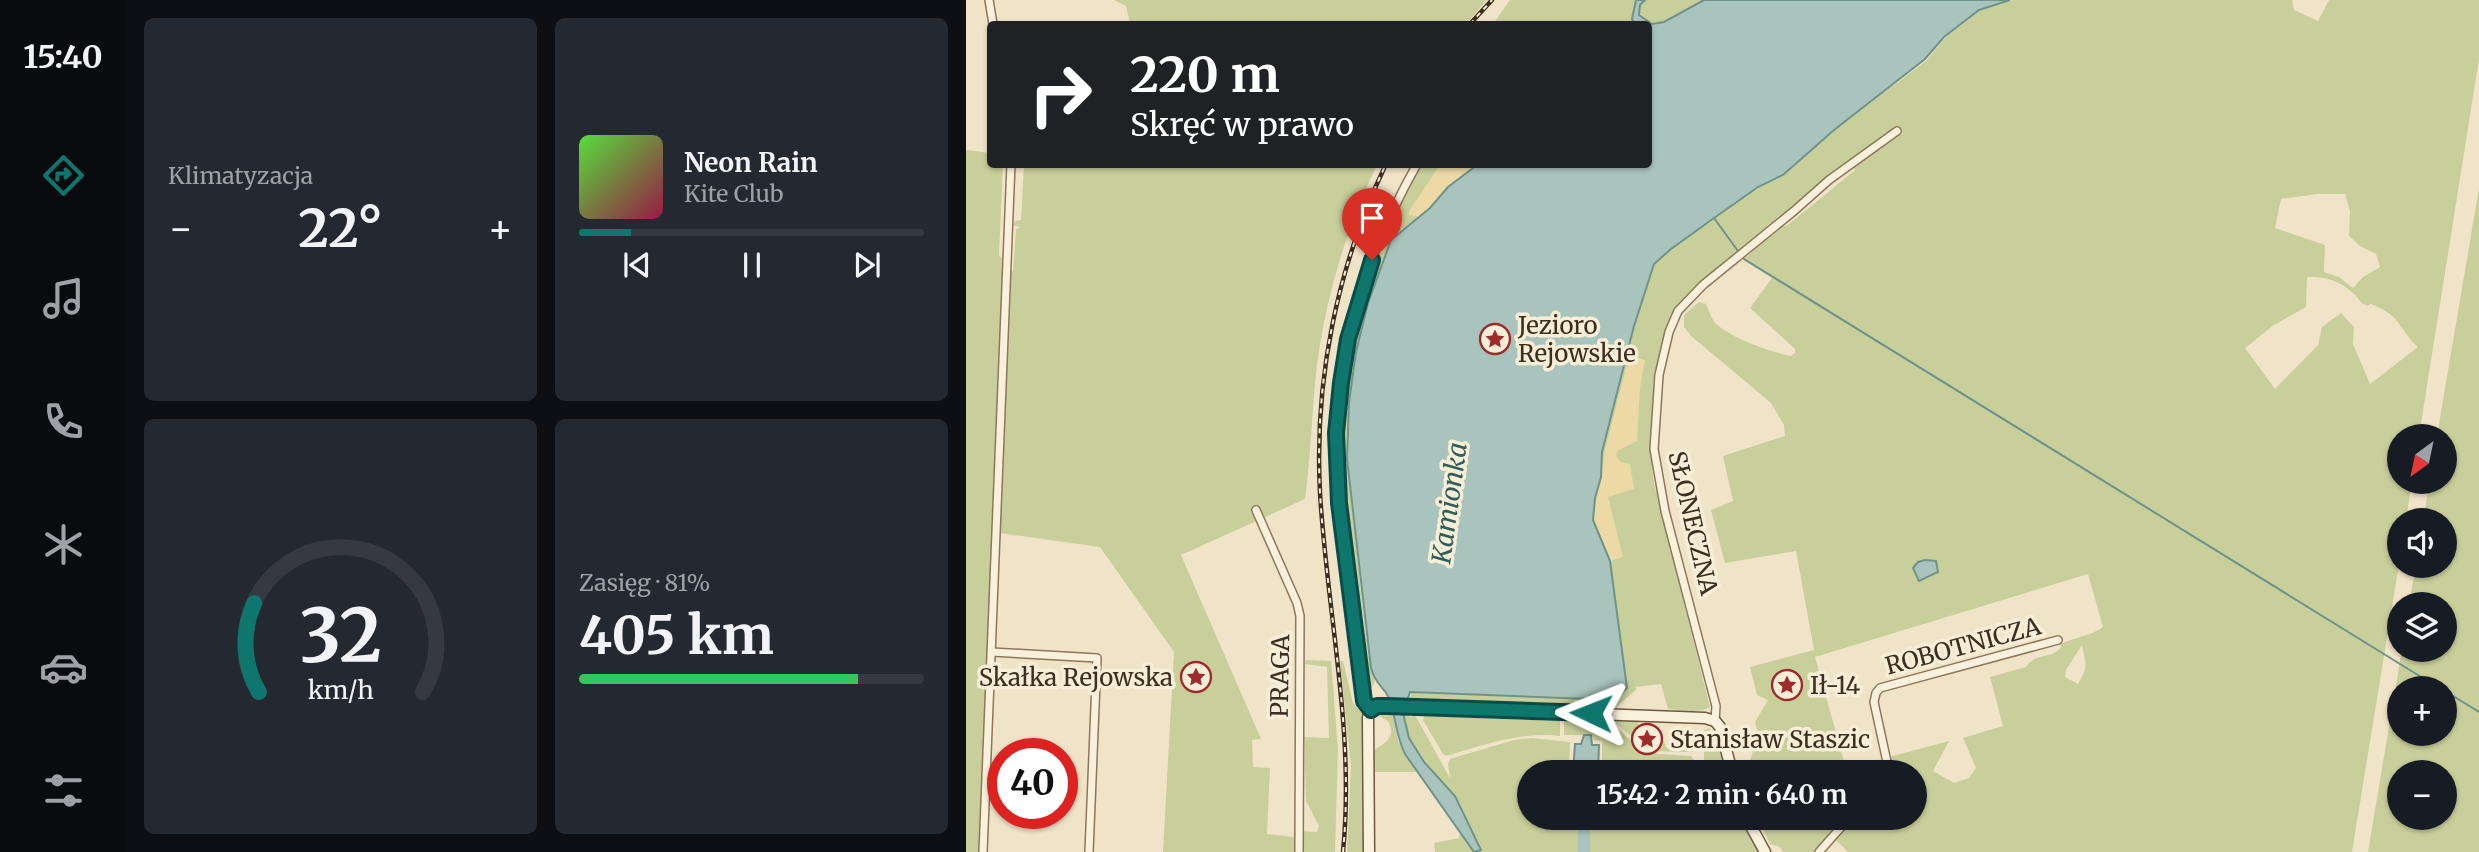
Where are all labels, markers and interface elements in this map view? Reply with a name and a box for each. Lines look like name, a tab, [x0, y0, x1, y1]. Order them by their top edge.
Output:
text: 15:40	[23, 37, 103, 77]
text: 220 m	[1130, 44, 1280, 105]
icon: right	[1015, 49, 1106, 140]
text: Skręć w prawo	[1130, 105, 1354, 145]
text: Neon Rain	[684, 146, 818, 179]
icon: directions	[39, 151, 88, 200]
text: Klimatyzacja	[168, 161, 313, 190]
text: Kite Club	[684, 179, 783, 208]
pin	[1342, 188, 1402, 260]
text: 22°	[298, 196, 383, 261]
icon: arrive	[1353, 199, 1391, 237]
text: −	[168, 205, 193, 252]
text: +	[488, 205, 513, 252]
icon: previous	[618, 246, 656, 284]
icon: pause	[733, 246, 771, 284]
icon: next	[848, 246, 886, 284]
icon: music	[39, 274, 88, 323]
place label: Jezioro Rejowskie	[1517, 310, 1636, 369]
place icon: Jezioro Rejowskie	[1478, 322, 1512, 356]
icon: phone	[39, 397, 88, 446]
north arrow	[2387, 424, 2457, 494]
map controls	[2387, 424, 2457, 830]
water label: Kamionka	[1424, 440, 1474, 567]
street label: SŁONECZNA	[1661, 448, 1725, 599]
button: sound	[2387, 508, 2457, 578]
icon: climate	[39, 520, 88, 569]
text: Zasięg · 81%	[579, 568, 710, 597]
text: 32	[299, 591, 382, 683]
button: layers	[2387, 592, 2457, 662]
text: 405 km	[579, 603, 774, 668]
street label: ROBOTNICZA	[1882, 610, 2045, 682]
street label: PRAGA	[1264, 633, 1296, 718]
icon: car	[39, 643, 88, 692]
place icon: Skałka Rejowska	[1179, 660, 1213, 694]
place label: Skałka Rejowska	[979, 662, 1173, 693]
place icon: Ił-14	[1770, 668, 1804, 702]
place label: Ił-14	[1810, 670, 1861, 701]
text: km/h	[307, 674, 374, 706]
position arrow	[1554, 676, 1628, 750]
button: +	[2387, 676, 2457, 746]
place icon: Stanisław Staszic	[1630, 722, 1664, 756]
place label: Stanisław Staszic	[1670, 724, 1870, 755]
speed limit sign: 40	[987, 738, 1078, 829]
button: −	[2387, 760, 2457, 830]
icon: filters	[39, 766, 88, 815]
text: 15:42 · 2 min · 640 m	[1596, 778, 1848, 811]

